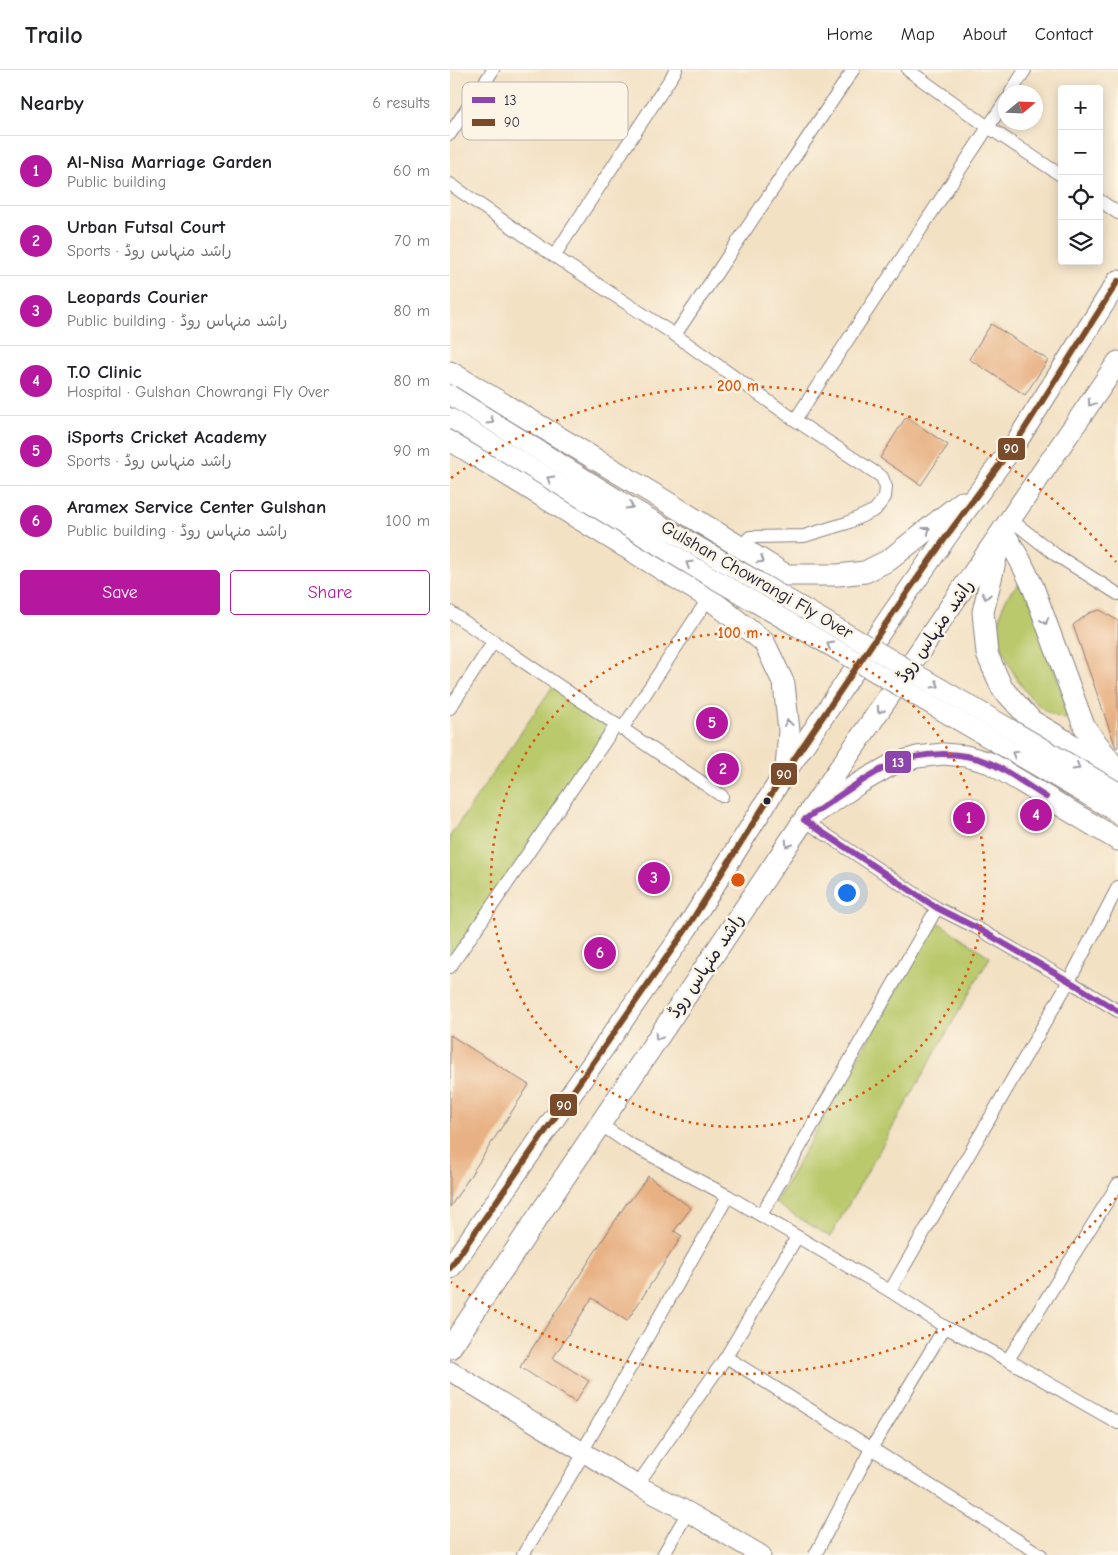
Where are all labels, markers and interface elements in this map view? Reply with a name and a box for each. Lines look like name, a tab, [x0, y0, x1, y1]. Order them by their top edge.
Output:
text: Trailo	[25, 21, 83, 49]
text: Home	[826, 24, 873, 45]
text: Map	[901, 24, 935, 45]
text: About	[963, 24, 1007, 45]
text: Contact	[1035, 24, 1093, 45]
legend	[462, 82, 628, 140]
north arrow	[998, 85, 1043, 130]
map controls	[1058, 85, 1103, 265]
button: +	[1058, 85, 1103, 130]
text: Nearby	[20, 91, 84, 115]
text: 13	[504, 92, 517, 109]
text: 6 results	[372, 94, 430, 112]
text: 90	[504, 114, 520, 131]
button: −	[1058, 130, 1103, 175]
text: Al-Nisa Marriage Garden	[67, 151, 272, 173]
text: 1	[33, 162, 39, 180]
text: 60 m	[393, 162, 430, 180]
text: Public building	[67, 173, 166, 191]
button: locate	[1058, 175, 1103, 220]
text: Urban Futsal Court	[67, 216, 225, 238]
button: layers	[1058, 220, 1103, 265]
text: 2	[32, 232, 40, 250]
text: 70 m	[394, 232, 430, 250]
text: Sports · راشد منہاس روڈ	[67, 242, 232, 260]
text: Leopards Courier	[67, 286, 208, 308]
text: 3	[32, 302, 40, 320]
text: 80 m	[393, 302, 430, 320]
text: Public building · راشد منہاس روڈ	[67, 312, 287, 330]
text: T.O Clinic	[67, 361, 142, 383]
text: 4	[32, 372, 40, 390]
text: 80 m	[393, 372, 430, 390]
text: 200 m	[717, 377, 759, 395]
text: Hospital · Gulshan Chowrangi Fly Over	[67, 383, 329, 401]
one-way arrow	[1088, 397, 1097, 406]
one-way arrow	[486, 414, 495, 424]
text: iSports Cricket Academy	[67, 426, 267, 448]
line badge: 90	[997, 437, 1026, 461]
text: 90	[1003, 440, 1019, 457]
text: 5	[32, 442, 40, 460]
text: 90 m	[393, 442, 430, 460]
text: Sports · راشد منہاس روڈ	[67, 452, 232, 470]
one-way arrow	[547, 476, 556, 486]
text: Aramex Service Center Gulshan	[67, 496, 326, 518]
one-way arrow	[624, 500, 633, 510]
text: 6	[32, 512, 40, 530]
text: 100 m	[386, 512, 430, 530]
street label: Gulshan Chowrangi Fly Over	[657, 516, 857, 644]
text: Public building · راشد منہاس روڈ	[67, 522, 287, 540]
one-way arrow	[921, 527, 930, 535]
one-way arrow	[756, 553, 765, 563]
one-way arrow	[686, 560, 695, 570]
button: Save	[20, 570, 220, 615]
button: Share	[230, 570, 430, 615]
street label: راشد منہاس روڈ	[892, 575, 979, 687]
one-way arrow	[981, 591, 992, 600]
one-way arrow	[1039, 616, 1049, 625]
text: 100 m	[718, 624, 758, 642]
one-way arrow	[826, 642, 835, 652]
one-way arrow	[931, 679, 940, 689]
pin: 5	[696, 704, 728, 742]
one-way arrow	[877, 704, 886, 714]
one-way arrow	[783, 718, 794, 726]
pin: 2	[707, 750, 739, 788]
line badge: 13	[884, 750, 912, 774]
one-way arrow	[1012, 750, 1021, 760]
text: 13	[892, 754, 904, 771]
one-way arrow	[1071, 761, 1080, 771]
line badge: 90	[770, 762, 798, 786]
text: 90	[776, 766, 792, 783]
unlabelled marker	[762, 796, 772, 806]
pin: 4	[1020, 796, 1052, 834]
pin: 1	[953, 799, 985, 837]
one-way arrow	[785, 838, 794, 848]
pin: 3	[638, 859, 670, 897]
centre of rings	[729, 871, 747, 889]
your location	[834, 880, 860, 906]
street label: راشد منہاس روڈ	[663, 910, 749, 1023]
pin: 6	[584, 934, 616, 972]
one-way arrow	[655, 1031, 664, 1041]
line badge: 90	[549, 1093, 578, 1117]
text: 90	[556, 1097, 572, 1114]

